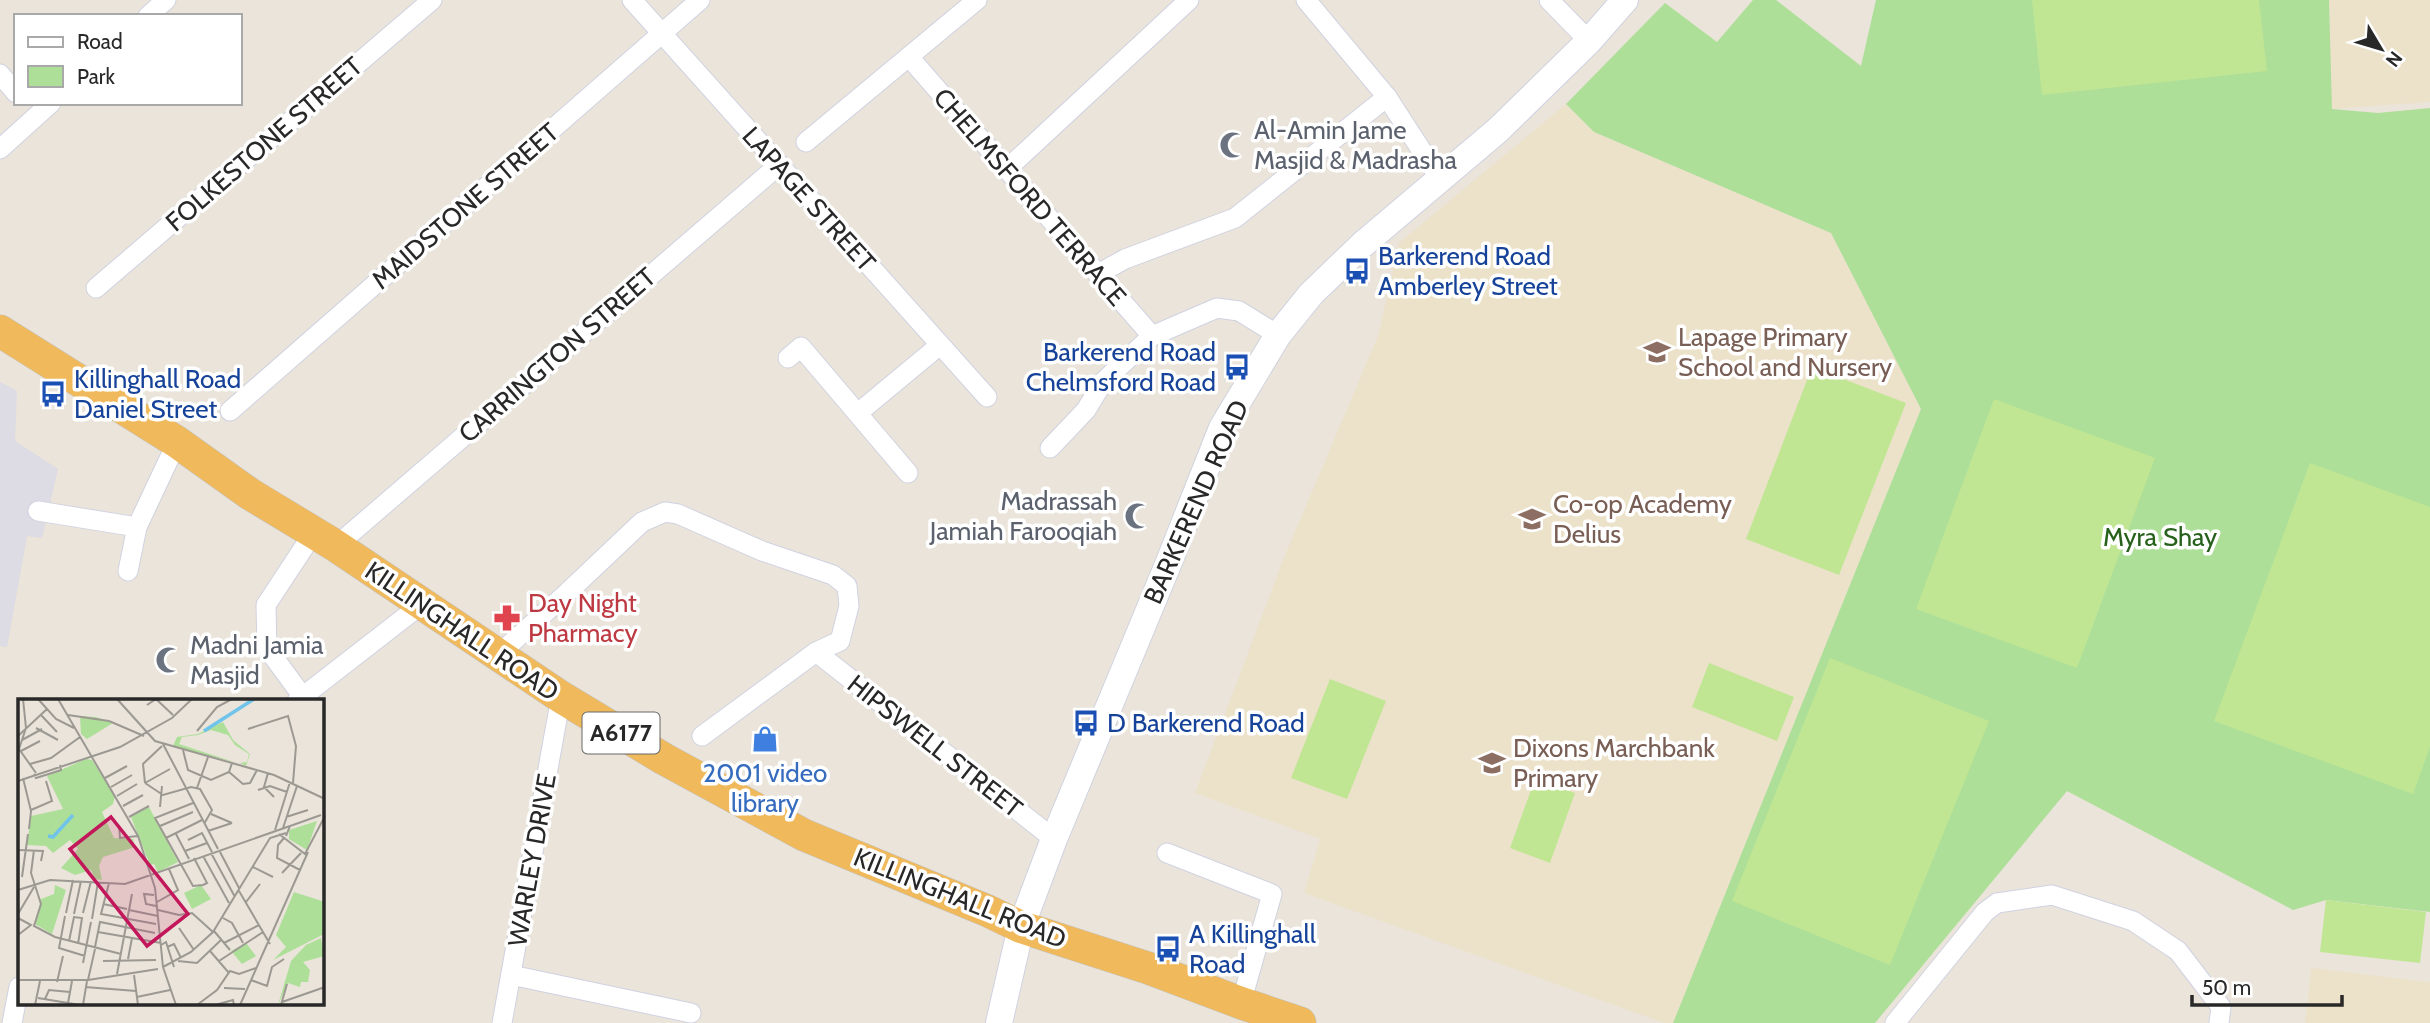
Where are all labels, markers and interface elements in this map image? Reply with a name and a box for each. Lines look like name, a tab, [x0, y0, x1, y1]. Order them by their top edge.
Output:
legend	[14, 14, 242, 105]
north arrow	[2346, 14, 2416, 84]
text: Road	[77, 29, 123, 54]
text: N	[2381, 47, 2407, 72]
street label: FOLKESTONE STREET	[159, 50, 369, 238]
text: Park	[77, 64, 115, 89]
street label: CHELMSFORD TERRACE	[927, 82, 1133, 312]
place label: Al-Amin Jame Masjid & Madrasha	[1254, 114, 1457, 176]
street label: MAIDSTONE STREET	[365, 116, 565, 296]
street label: LAPAGE STREET	[736, 120, 882, 278]
mosque icon: Al-Amin Jame Masjid & Madrasha	[1218, 130, 1248, 160]
place label: Barkerend Road Amberley Street	[1378, 240, 1558, 302]
bus stop icon: Barkerend Road Amberley Street	[1342, 256, 1372, 286]
street label: CARRINGTON STREET	[452, 261, 662, 449]
place label: Lapage Primary School and Nursery	[1678, 321, 1892, 383]
place label: Barkerend Road Chelmsford Road	[1026, 336, 1216, 398]
school or university icon: Lapage Primary School and Nursery	[1642, 337, 1672, 367]
bus stop icon: Barkerend Road Chelmsford Road	[1222, 352, 1252, 382]
place label: Killinghall Road Daniel Street	[74, 363, 241, 425]
bus stop icon: Killinghall Road Daniel Street	[38, 379, 68, 409]
street label: BARKEREND ROAD	[1137, 395, 1255, 609]
place label: Madrassah Jamiah Farooqiah	[929, 485, 1117, 547]
place label: Co-op Academy Delius	[1553, 488, 1732, 550]
mosque icon: Madrassah Jamiah Farooqiah	[1123, 501, 1153, 531]
school or university icon: Co-op Academy Delius	[1517, 504, 1547, 534]
park label: Myra Shay	[2103, 521, 2217, 553]
street label: KILLINGHALL ROAD	[359, 554, 565, 708]
place label: Day Night Pharmacy	[528, 587, 638, 649]
pharmacy icon: Day Night Pharmacy	[492, 603, 522, 633]
place label: Madni Jamia Masjid	[190, 629, 324, 691]
mosque icon: Madni Jamia Masjid	[154, 645, 184, 675]
street label: HIPSWELL STREET	[841, 668, 1029, 824]
inset map	[18, 699, 324, 1006]
place label: D Barkerend Road	[1107, 707, 1305, 739]
bus stop icon: D Barkerend Road	[1071, 708, 1101, 738]
road number: A6177	[582, 712, 660, 754]
shop icon: 2001 video library	[750, 724, 780, 754]
place label: Dixons Marchbank Primary	[1513, 732, 1715, 794]
school or university icon: Dixons Marchbank Primary	[1477, 748, 1507, 778]
place label: 2001 video library	[703, 757, 827, 819]
street label: WARLEY DRIVE	[501, 771, 563, 949]
street label: KILLINGHALL ROAD	[849, 841, 1071, 955]
place label: A Killinghall Road	[1189, 918, 1316, 980]
bus stop icon: A Killinghall Road	[1153, 934, 1183, 964]
scale bar	[2192, 964, 2342, 1008]
text: 50 m	[2202, 975, 2251, 1000]

